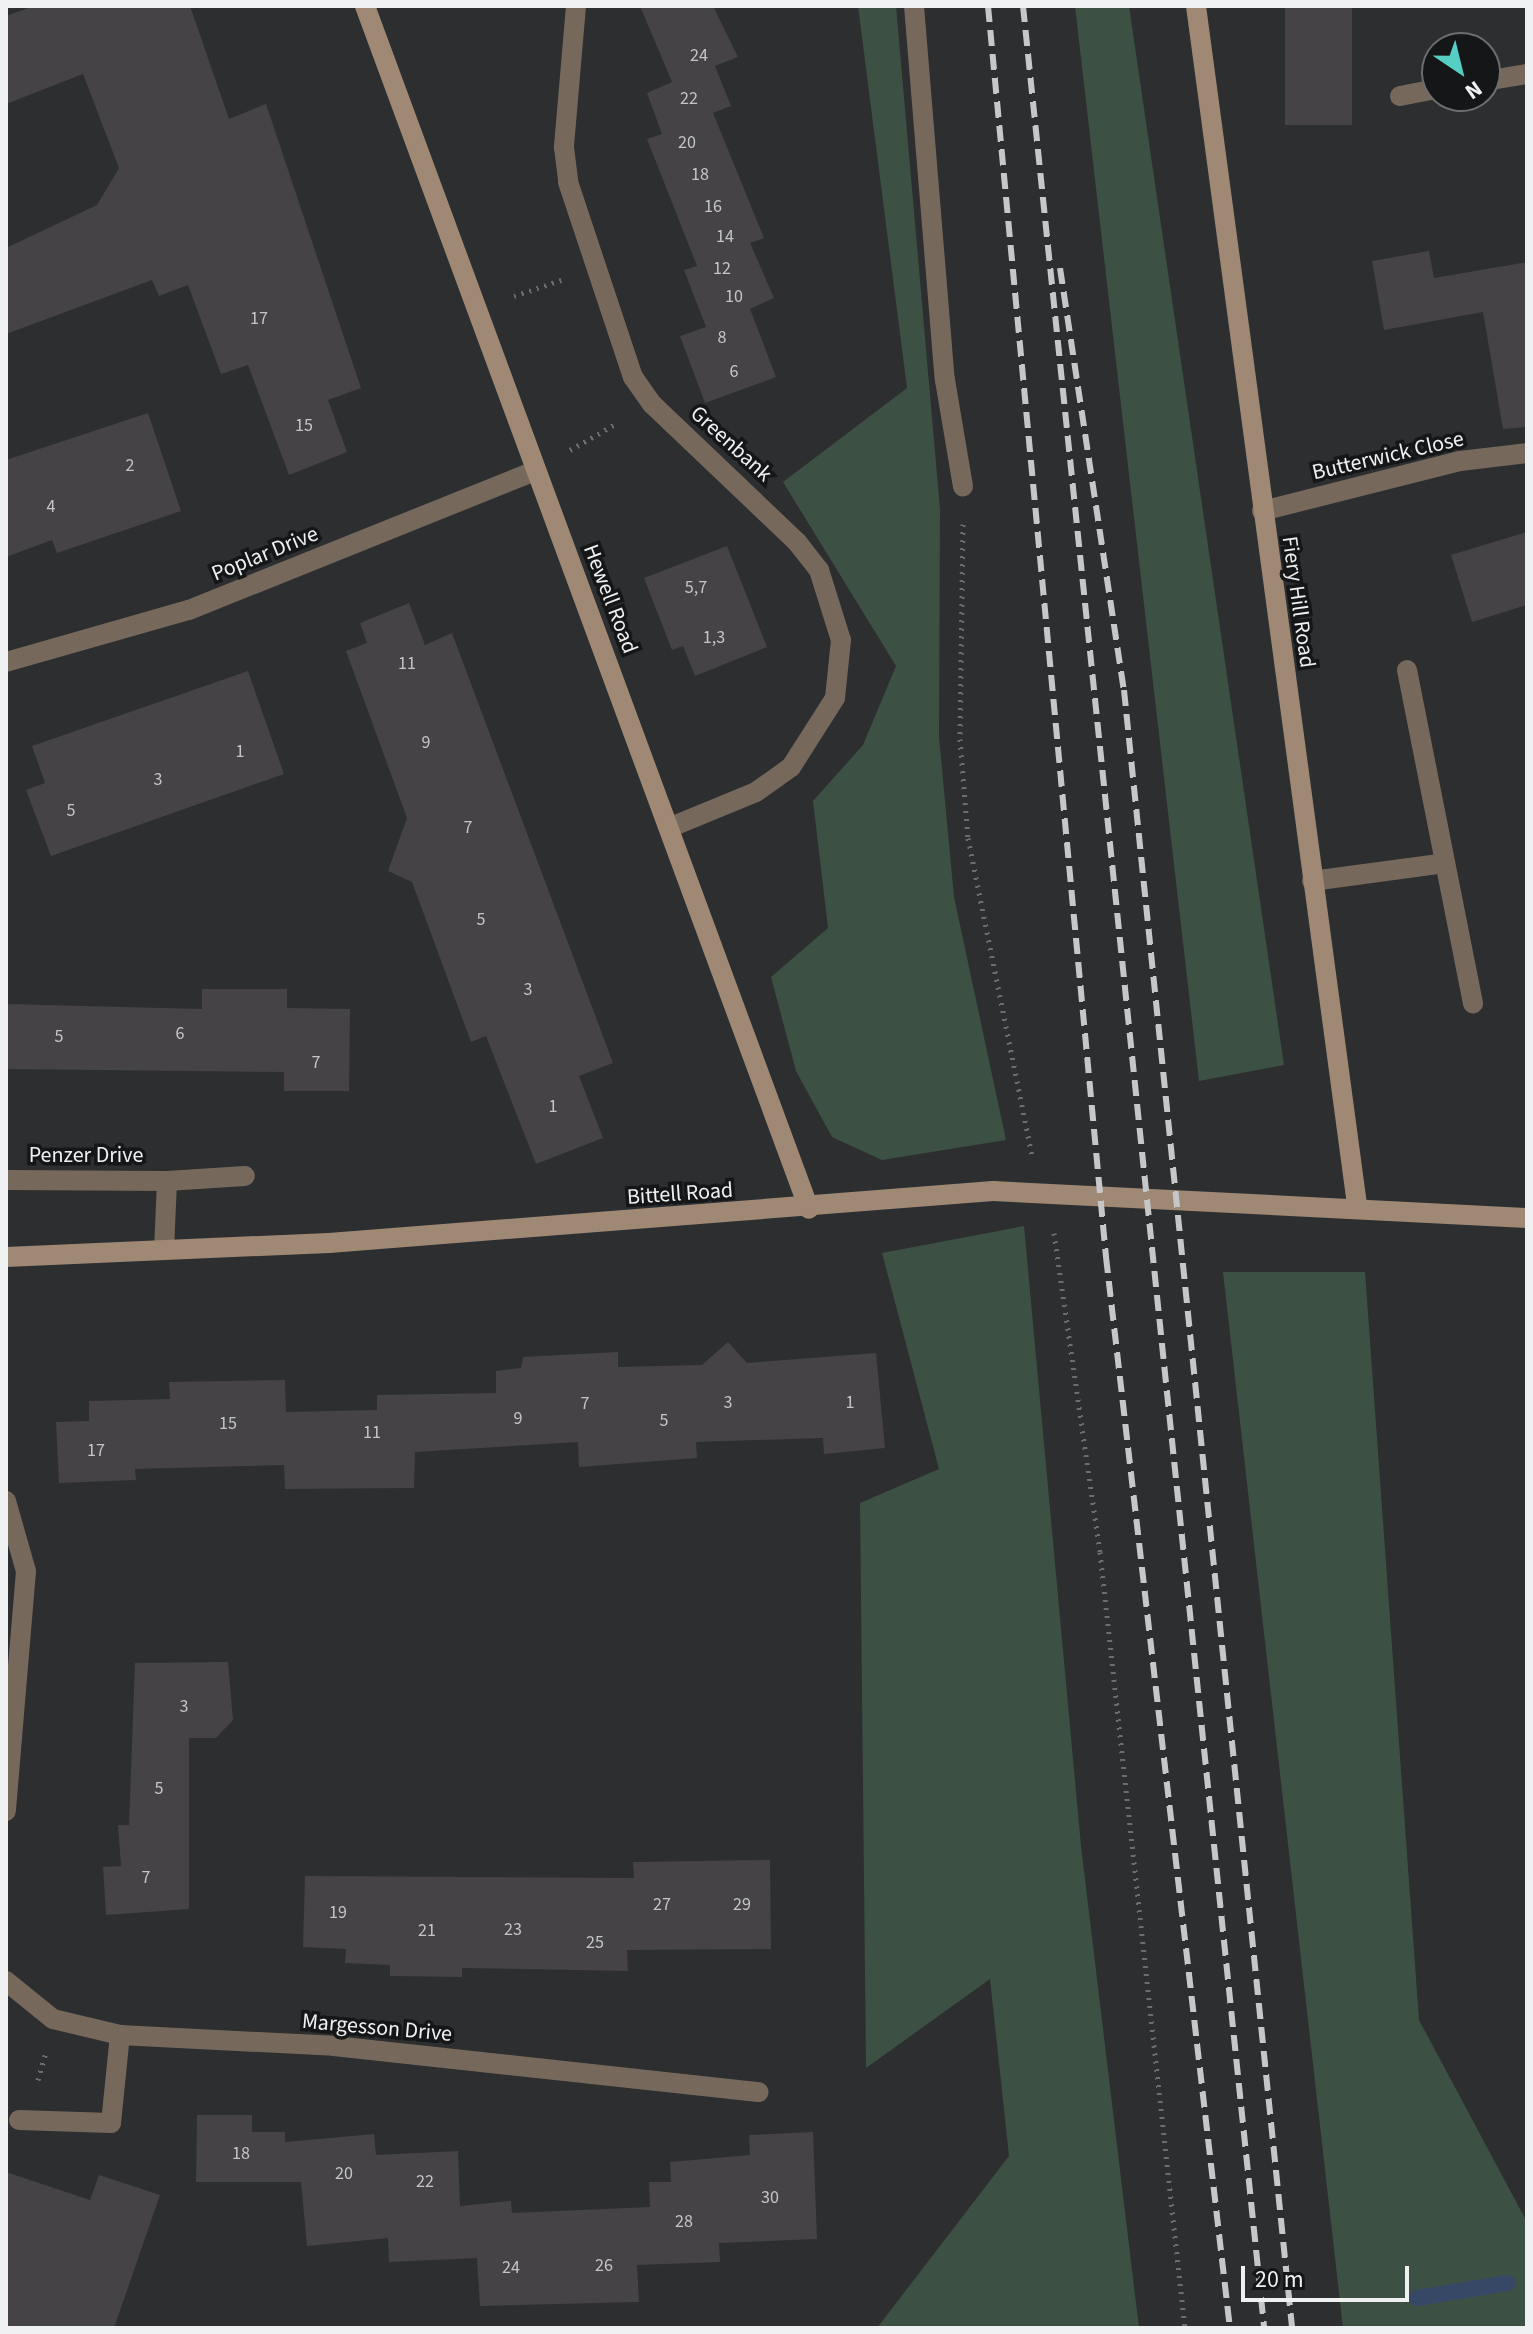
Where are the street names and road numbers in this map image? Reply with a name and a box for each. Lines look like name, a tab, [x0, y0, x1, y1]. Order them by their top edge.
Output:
street label: Greenbank	[685, 400, 777, 488]
street label: Butterwick Close	[1310, 426, 1466, 486]
street label: Poplar Drive	[208, 521, 322, 587]
street label: Fiery Hill Road	[1276, 534, 1320, 670]
street label: Hewell Road	[577, 541, 643, 657]
street label: Penzer Drive	[29, 1143, 143, 1169]
street label: Bittell Road	[626, 1177, 734, 1211]
street label: Margesson Drive	[301, 2008, 453, 2048]

